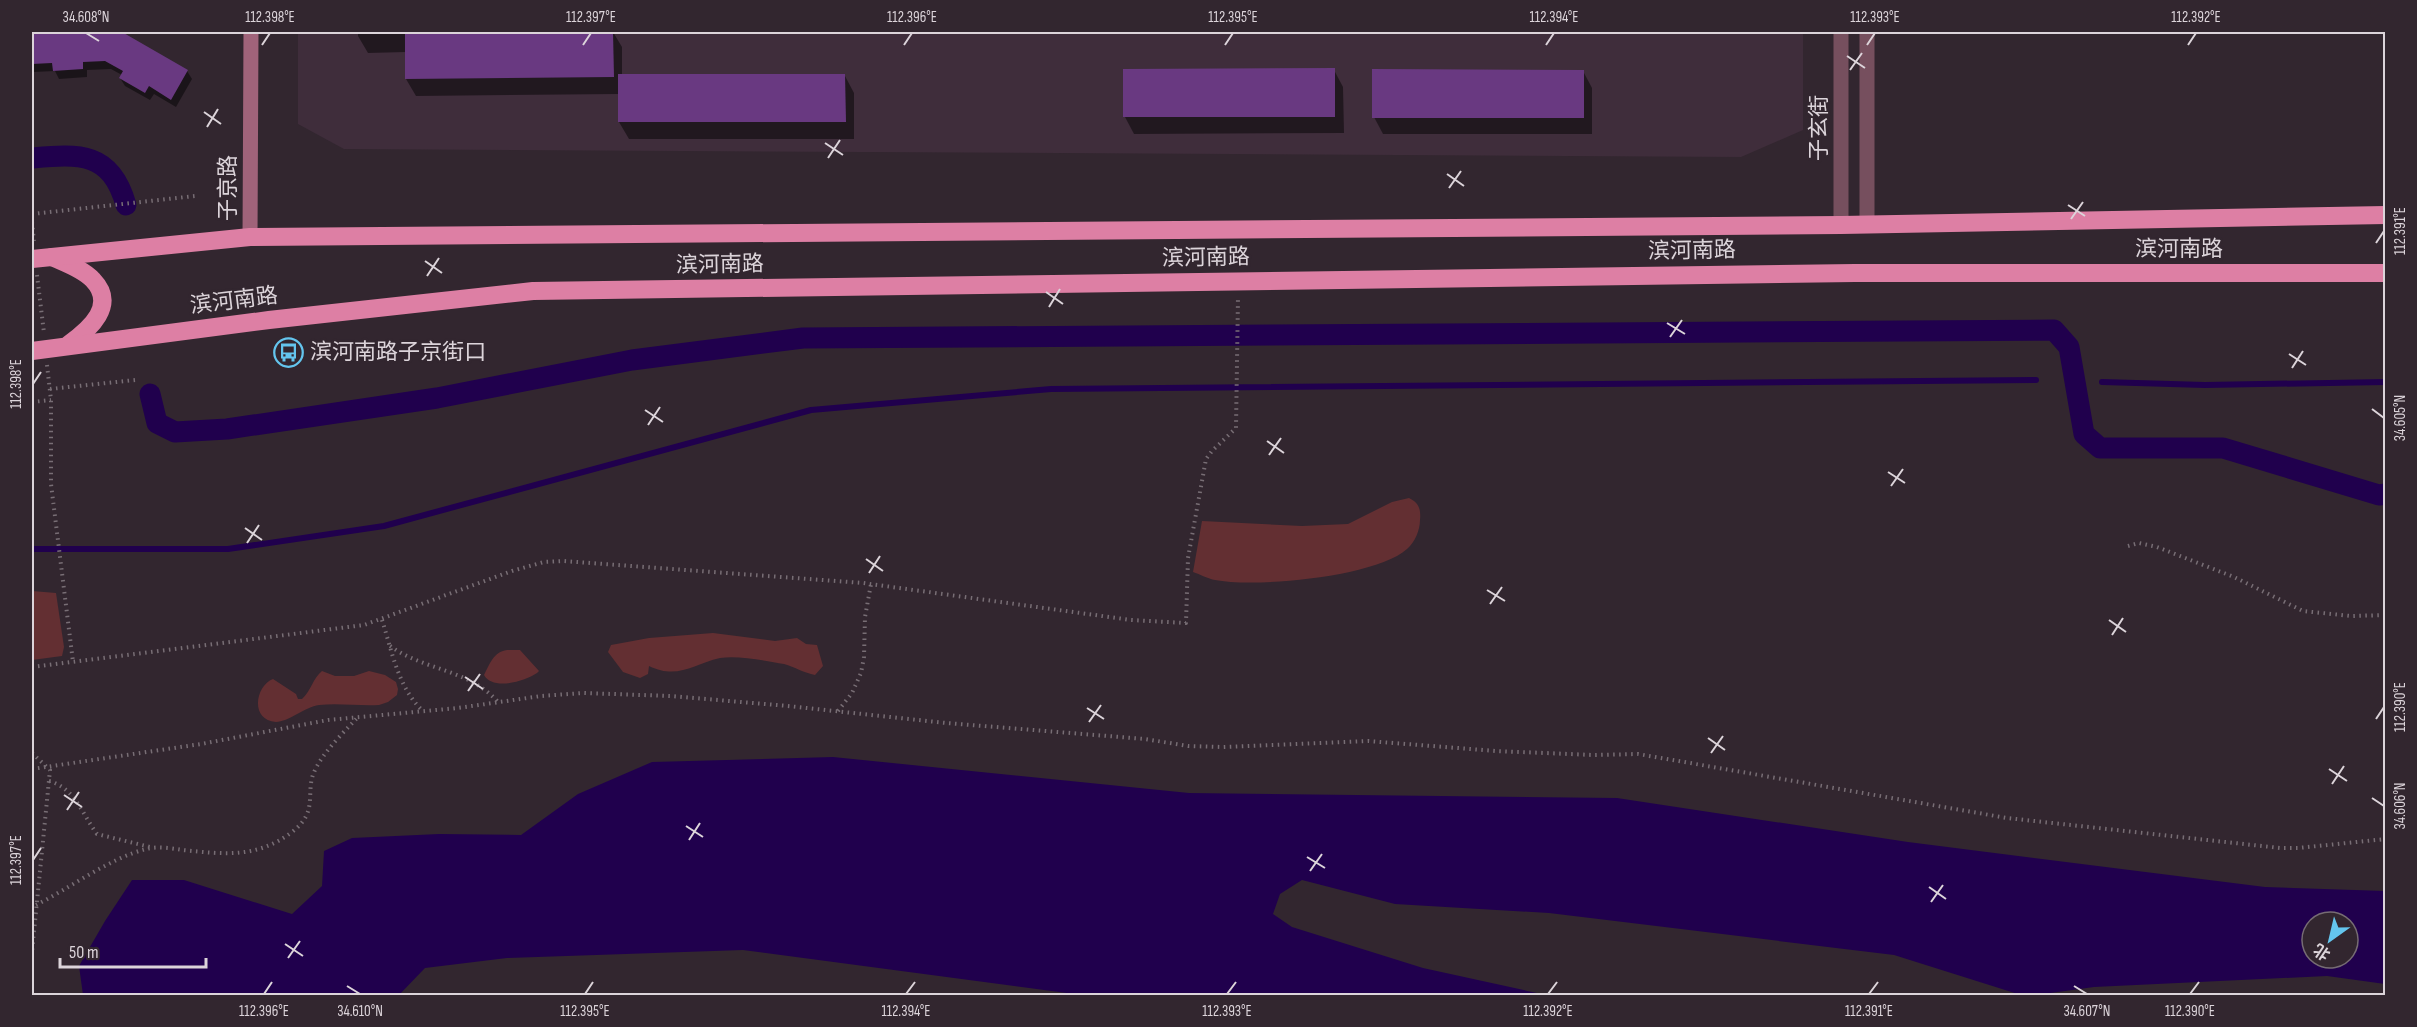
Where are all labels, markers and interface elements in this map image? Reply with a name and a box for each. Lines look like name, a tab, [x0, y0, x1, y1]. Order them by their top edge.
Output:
text: 34.608°N	[63, 8, 109, 27]
text: 112.398°E	[245, 8, 295, 27]
text: 112.397°E	[566, 8, 616, 27]
text: 112.396°E	[887, 8, 937, 27]
text: 112.395°E	[1208, 8, 1258, 27]
text: 112.394°E	[1530, 8, 1578, 27]
text: 112.393°E	[1850, 8, 1900, 27]
text: 112.392°E	[2171, 8, 2221, 27]
street label: 子玄街	[1806, 95, 1833, 161]
street label: 子京路	[215, 155, 242, 221]
text: 112.391°E	[2391, 207, 2410, 255]
street label: 滨河南路	[2135, 236, 2223, 263]
street label: 滨河南路	[1648, 237, 1736, 265]
street label: 滨河南路	[1162, 244, 1250, 272]
street label: 滨河南路	[676, 251, 764, 279]
street label: 滨河南路	[189, 282, 279, 320]
bus stop icon: 滨河南路子京街口	[273, 336, 305, 368]
place label: 滨河南路子京街口	[310, 339, 486, 366]
text: 112.398°E	[7, 359, 26, 409]
text: 34.605°N	[2391, 395, 2410, 441]
text: 112.390°E	[2391, 682, 2410, 732]
text: 34.606°N	[2391, 782, 2410, 830]
text: 112.397°E	[7, 835, 26, 885]
north arrow	[2300, 910, 2360, 970]
scale bar	[60, 931, 206, 969]
text: 北	[2310, 939, 2334, 964]
text: 50 m	[69, 942, 99, 963]
text: 112.396°E	[239, 1002, 289, 1021]
text: 34.610°N	[337, 1002, 383, 1021]
text: 112.395°E	[560, 1002, 610, 1021]
text: 112.394°E	[882, 1002, 930, 1021]
text: 112.393°E	[1202, 1002, 1252, 1021]
text: 112.392°E	[1523, 1002, 1573, 1021]
text: 112.391°E	[1845, 1002, 1893, 1021]
text: 34.607°N	[2064, 1002, 2110, 1021]
text: 112.390°E	[2165, 1002, 2215, 1021]

